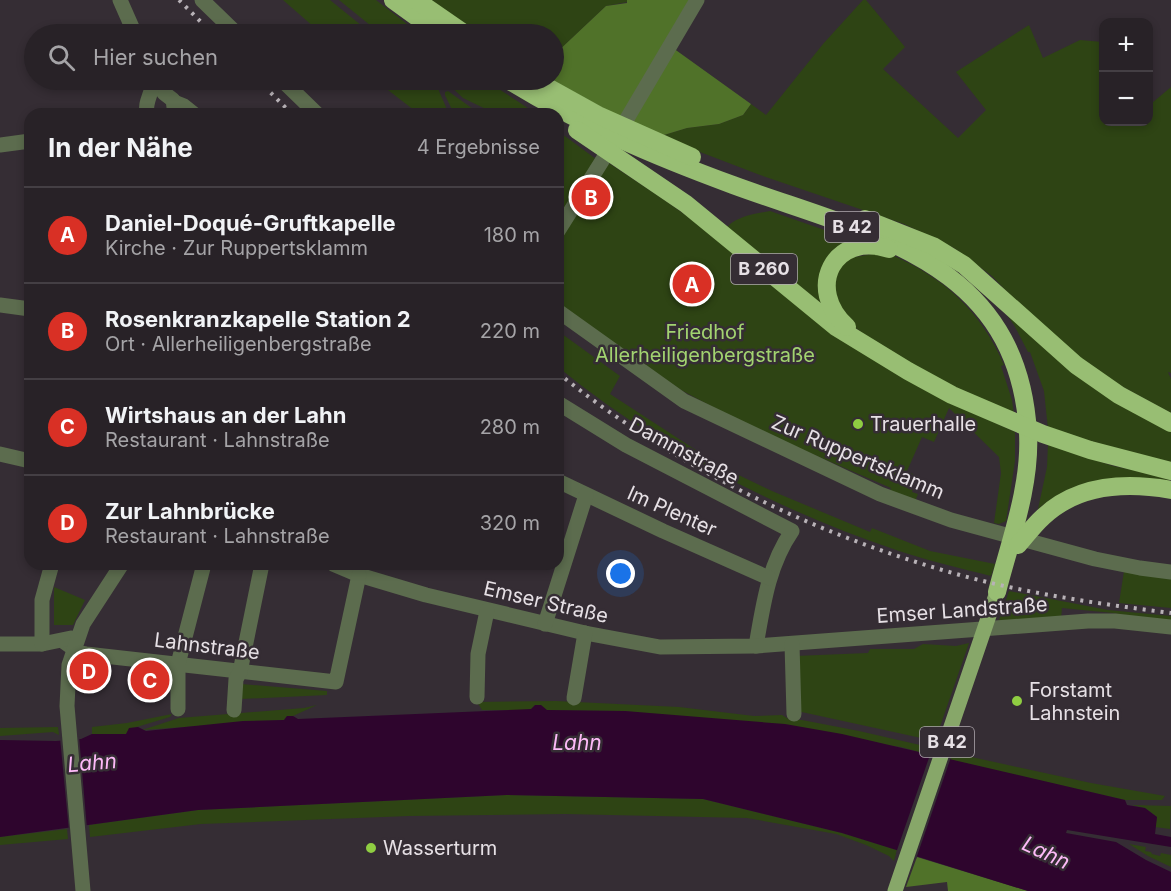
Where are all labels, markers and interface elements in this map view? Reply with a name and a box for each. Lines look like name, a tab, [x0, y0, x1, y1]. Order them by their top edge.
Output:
map controls	[1099, 18, 1153, 126]
button: +	[1099, 18, 1153, 72]
search box	[24, 24, 564, 90]
icon: search	[45, 41, 78, 74]
text: Hier suchen	[93, 44, 218, 70]
button: −	[1099, 72, 1153, 126]
text: In der Nähe	[48, 132, 193, 163]
text: 4 Ergebnisse	[417, 135, 540, 159]
pin: B	[572, 174, 610, 220]
text: Daniel-Doqué-Gruftkapelle	[105, 210, 396, 236]
road number: B 42	[825, 212, 879, 242]
text: A	[60, 223, 75, 247]
text: 180 m	[484, 223, 540, 247]
text: Kirche · Zur Ruppertsklamm	[105, 236, 368, 260]
road number: B 260	[731, 254, 797, 284]
pin: A	[672, 262, 712, 306]
text: Rosenkranzkapelle Station 2	[105, 306, 411, 332]
text: B	[61, 319, 74, 343]
text: 220 m	[480, 319, 540, 343]
park label: Friedhof Allerheiligenbergstraße	[595, 320, 815, 367]
text: Ort · Allerheiligenbergstraße	[105, 332, 372, 356]
text: Wirtshaus an der Lahn	[105, 402, 347, 428]
street label: Zur Ruppertsklamm	[768, 410, 948, 504]
street label: Dammstraße	[625, 412, 743, 490]
place label: Trauerhalle	[870, 412, 976, 436]
text: C	[60, 415, 75, 439]
text: 280 m	[480, 415, 540, 439]
marker: Trauerhalle	[851, 417, 865, 431]
text: Restaurant · Lahnstraße	[105, 428, 330, 452]
street label: Im Plenter	[624, 481, 721, 542]
text: Zur Lahnbrücke	[105, 498, 275, 524]
text: D	[60, 511, 75, 535]
text: 320 m	[480, 511, 540, 535]
text: Restaurant · Lahnstraße	[105, 524, 330, 548]
your location	[606, 559, 635, 588]
street label: Emser Straße	[481, 576, 611, 628]
street label: Emser Landstraße	[876, 592, 1048, 628]
street label: Lahnstraße	[153, 628, 261, 664]
pin: D	[70, 648, 109, 694]
pin: C	[130, 658, 170, 702]
place label: Forstamt Lahnstein	[1029, 678, 1120, 725]
marker: Forstamt Lahnstein	[1010, 694, 1024, 708]
road number: B 42	[920, 727, 974, 757]
water label: Lahn	[552, 730, 602, 755]
water label: Lahn	[66, 748, 118, 777]
water label: Lahn	[1018, 831, 1074, 874]
place label: Wasserturm	[383, 836, 497, 860]
marker: Wasserturm	[364, 841, 378, 855]

